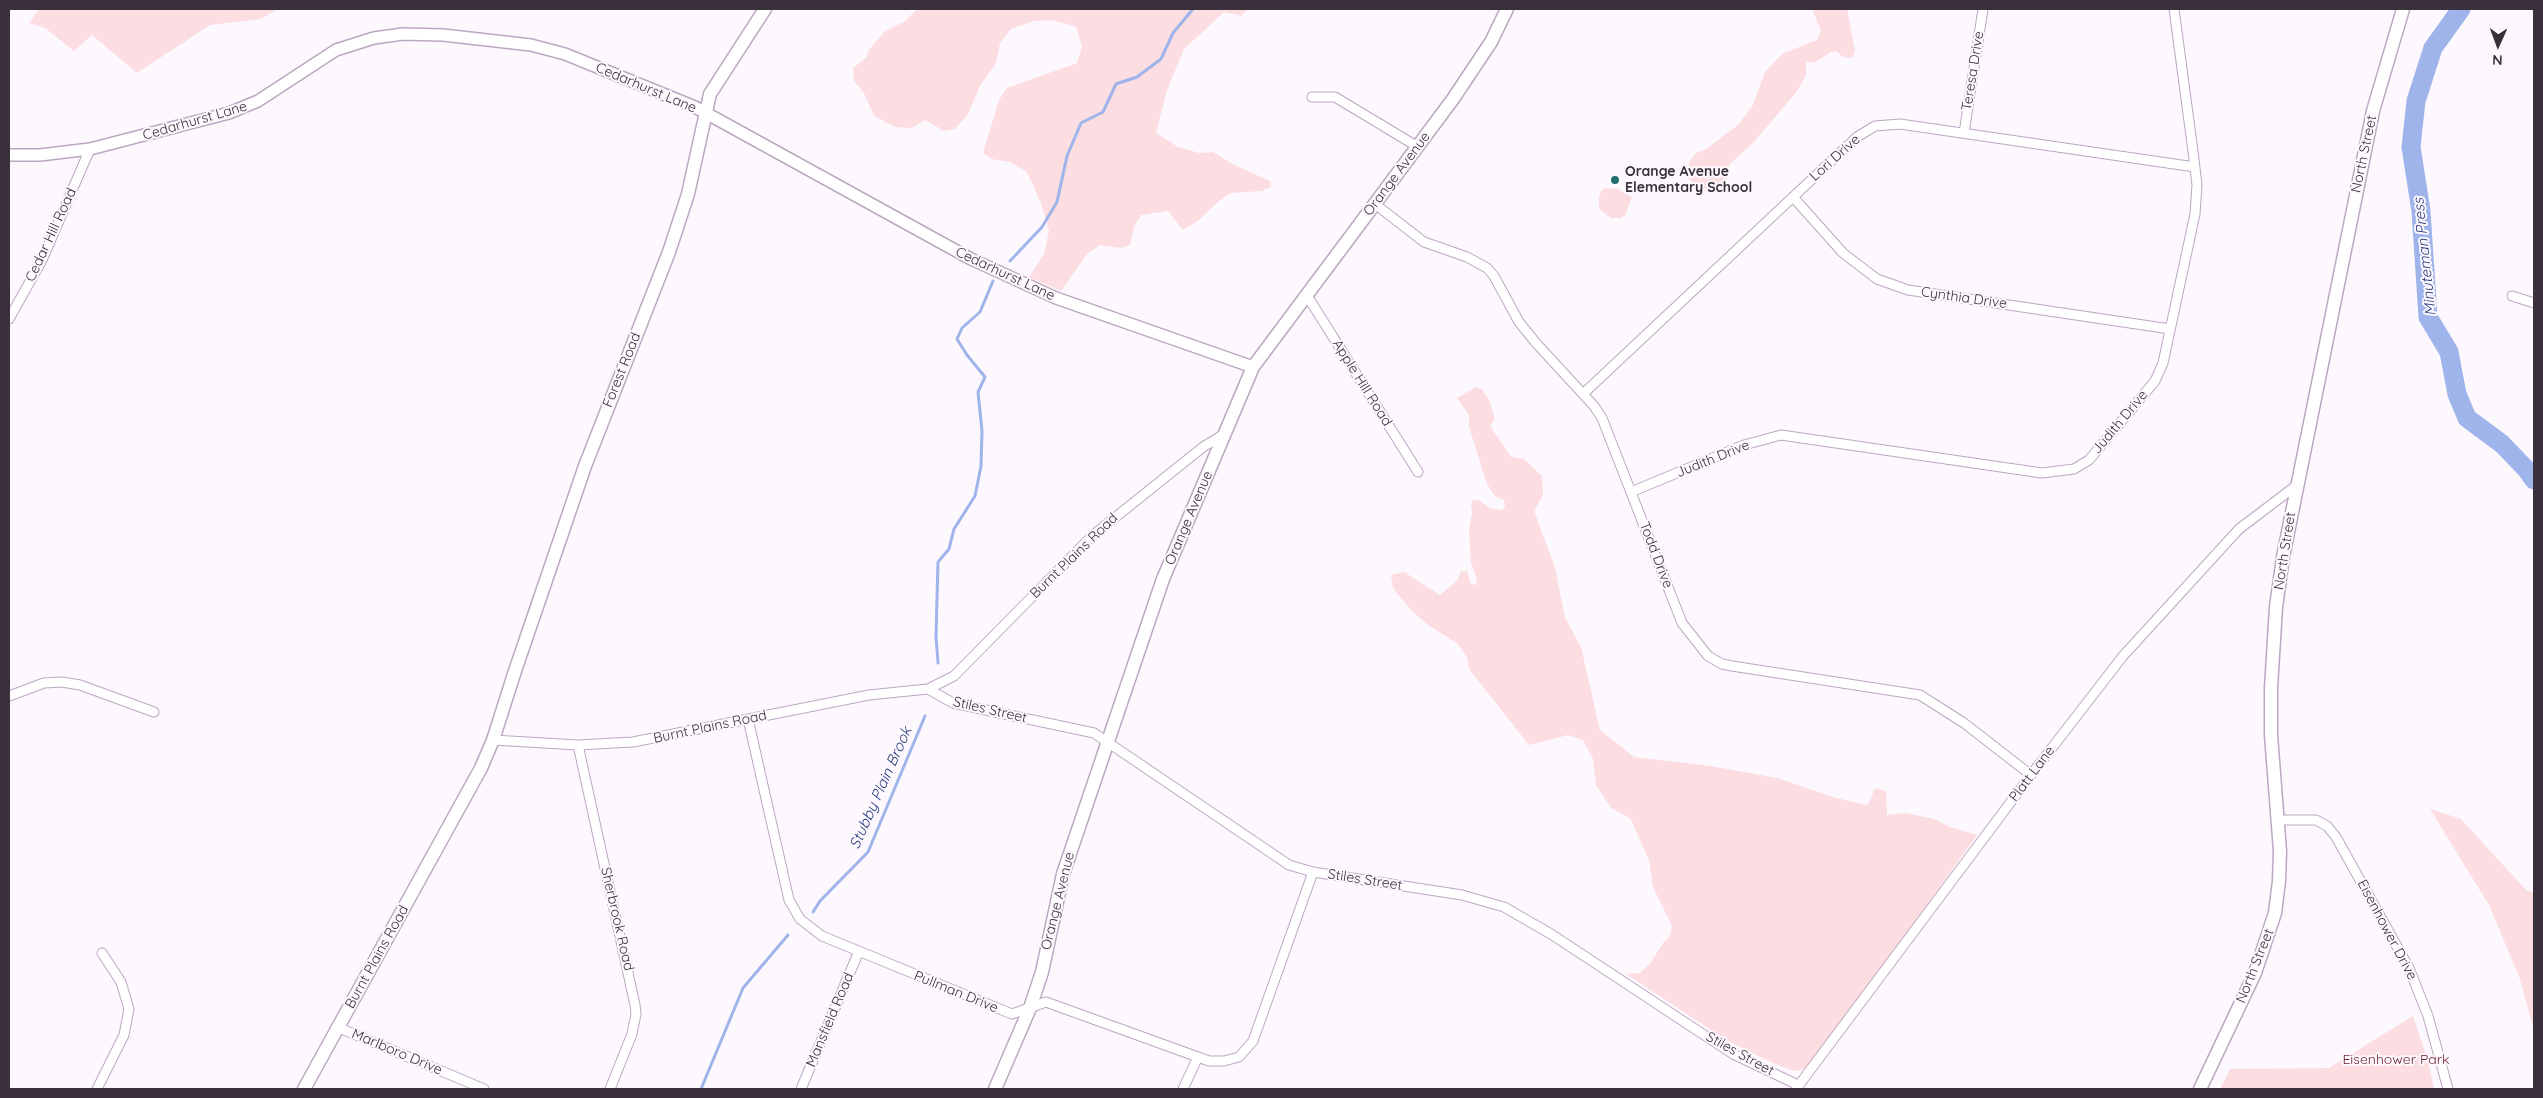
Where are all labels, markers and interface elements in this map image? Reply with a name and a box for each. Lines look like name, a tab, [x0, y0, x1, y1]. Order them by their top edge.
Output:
north arrow	[2473, 20, 2523, 70]
street label: Teresa Drive	[1958, 30, 1988, 112]
text: N	[2492, 51, 2503, 69]
street label: Cedarhurst Lane	[593, 59, 699, 117]
street label: Cedarhurst Lane	[141, 98, 249, 144]
street label: North Street	[2348, 114, 2380, 194]
street label: Orange Avenue	[1360, 129, 1434, 219]
street label: Lori Drive	[1806, 131, 1864, 185]
place label: Orange Avenue Elementary School	[1625, 164, 1752, 196]
marker: Orange Avenue Elementary School	[1609, 174, 1621, 186]
street label: Cedar Hill Road	[22, 186, 80, 284]
water label: Minuteman Press	[2410, 197, 2440, 317]
street label: Cedarhurst Lane	[953, 244, 1057, 304]
street label: Cynthia Drive	[1920, 284, 2008, 312]
street label: Forest Road	[599, 330, 645, 410]
street label: Apple Hill Road	[1329, 337, 1395, 429]
street label: Judith Drive	[2089, 387, 2151, 457]
street label: Judith Drive	[1674, 437, 1752, 481]
street label: Orange Avenue	[1162, 468, 1216, 568]
street label: Burnt Plains Road	[1027, 510, 1121, 602]
street label: North Street	[2271, 511, 2299, 591]
street label: Todd Drive	[1636, 519, 1676, 591]
street label: Stiles Street	[951, 693, 1029, 727]
street label: Burnt Plains Road	[652, 707, 768, 747]
water label: Stubby Plain Brook	[846, 724, 916, 852]
street label: Platt Lane	[2006, 743, 2058, 805]
street label: Orange Avenue	[1038, 850, 1078, 952]
street label: Sherbrook Road	[597, 866, 637, 972]
street label: Stiles Street	[1327, 866, 1403, 894]
street label: Eisenhower Drive	[2353, 877, 2421, 983]
street label: Burnt Plains Road	[342, 902, 412, 1012]
street label: North Street	[2232, 926, 2278, 1006]
street label: Pullman Drive	[911, 967, 1001, 1017]
street label: Mansfield Road	[803, 970, 857, 1070]
street label: Marlboro Drive	[349, 1025, 445, 1079]
street label: Stiles Street	[1703, 1028, 1777, 1080]
park label: Eisenhower Park	[2342, 1052, 2450, 1068]

